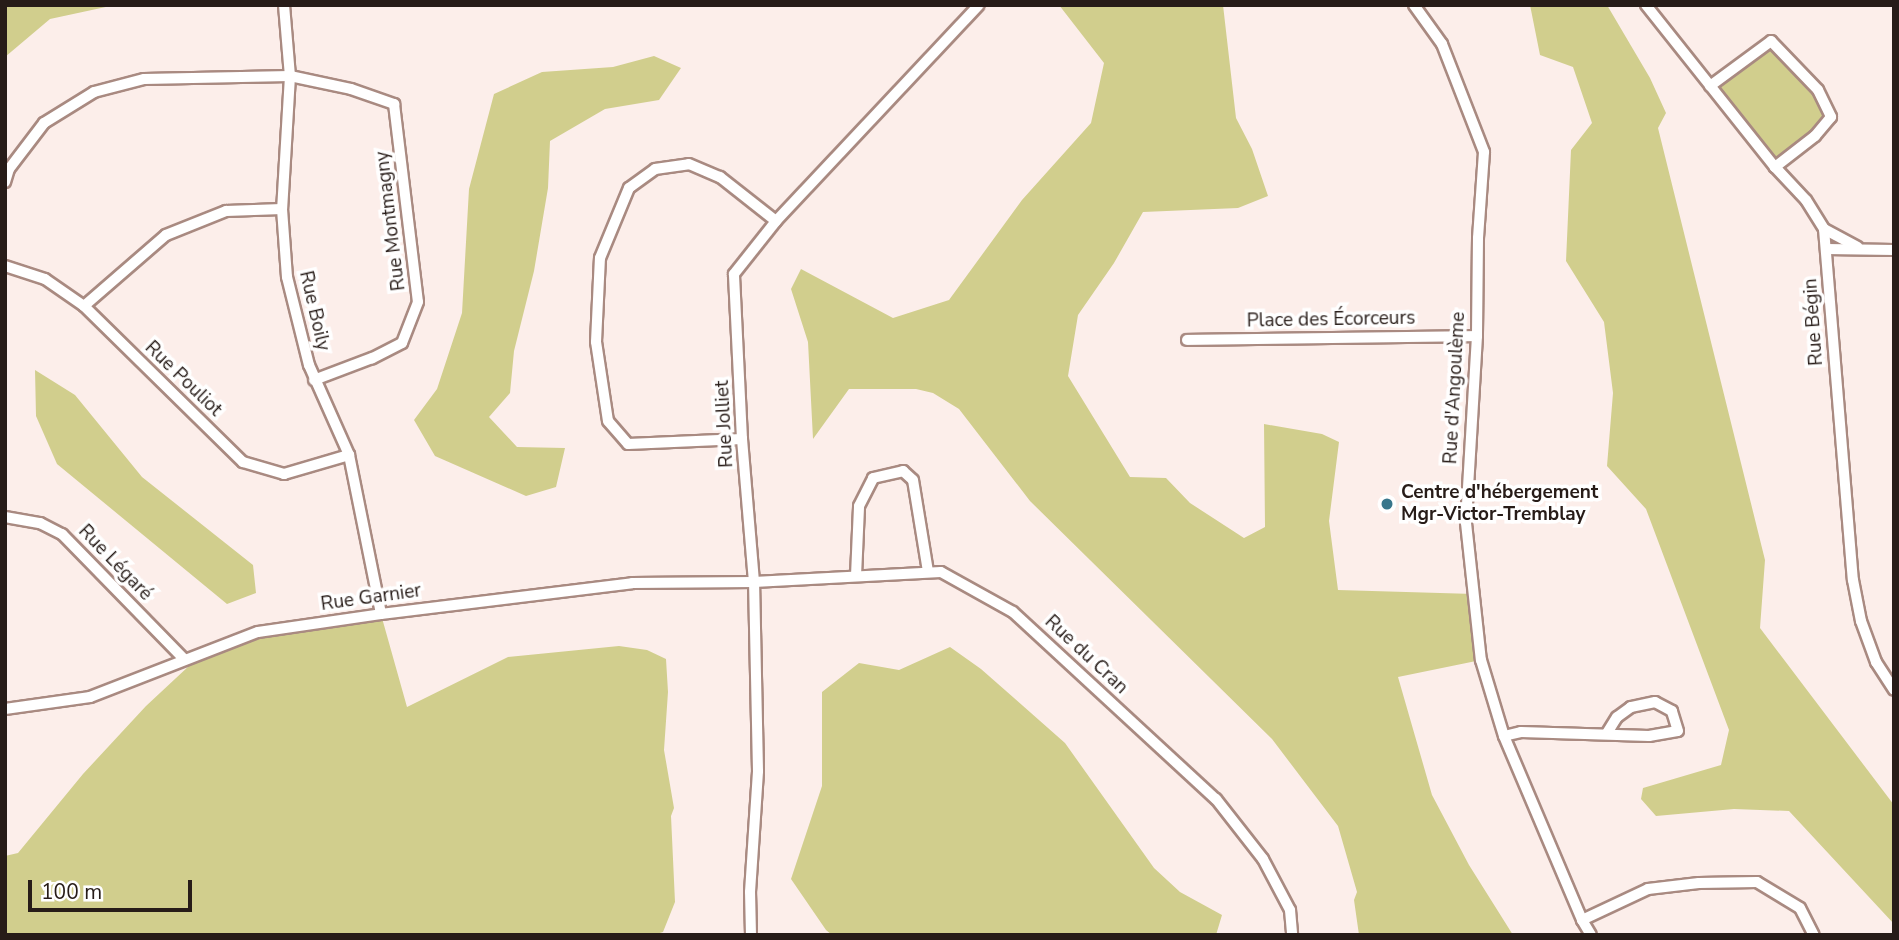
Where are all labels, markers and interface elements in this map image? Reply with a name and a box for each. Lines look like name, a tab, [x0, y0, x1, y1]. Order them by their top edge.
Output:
street label: Rue Montmagny	[371, 150, 411, 292]
street label: Rue Boily	[294, 269, 334, 353]
street label: Rue Bégin	[1800, 277, 1828, 367]
street label: Place des Écorceurs	[1247, 307, 1415, 333]
street label: Rue d'Angoulème	[1440, 311, 1470, 465]
street label: Rue Pouliot	[140, 337, 226, 421]
street label: Rue Jolliet	[711, 380, 739, 468]
place label: Centre d'hébergement Mgr-Victor-Tremblay	[1401, 482, 1598, 526]
marker: Centre d'hébergement Mgr-Victor-Tremblay	[1379, 496, 1395, 512]
street label: Rue Légaré	[73, 520, 157, 606]
street label: Rue Garnier	[319, 580, 423, 616]
street label: Rue du Cran	[1040, 611, 1132, 699]
scale bar	[32, 866, 196, 910]
text: 100 m	[41, 878, 102, 906]

